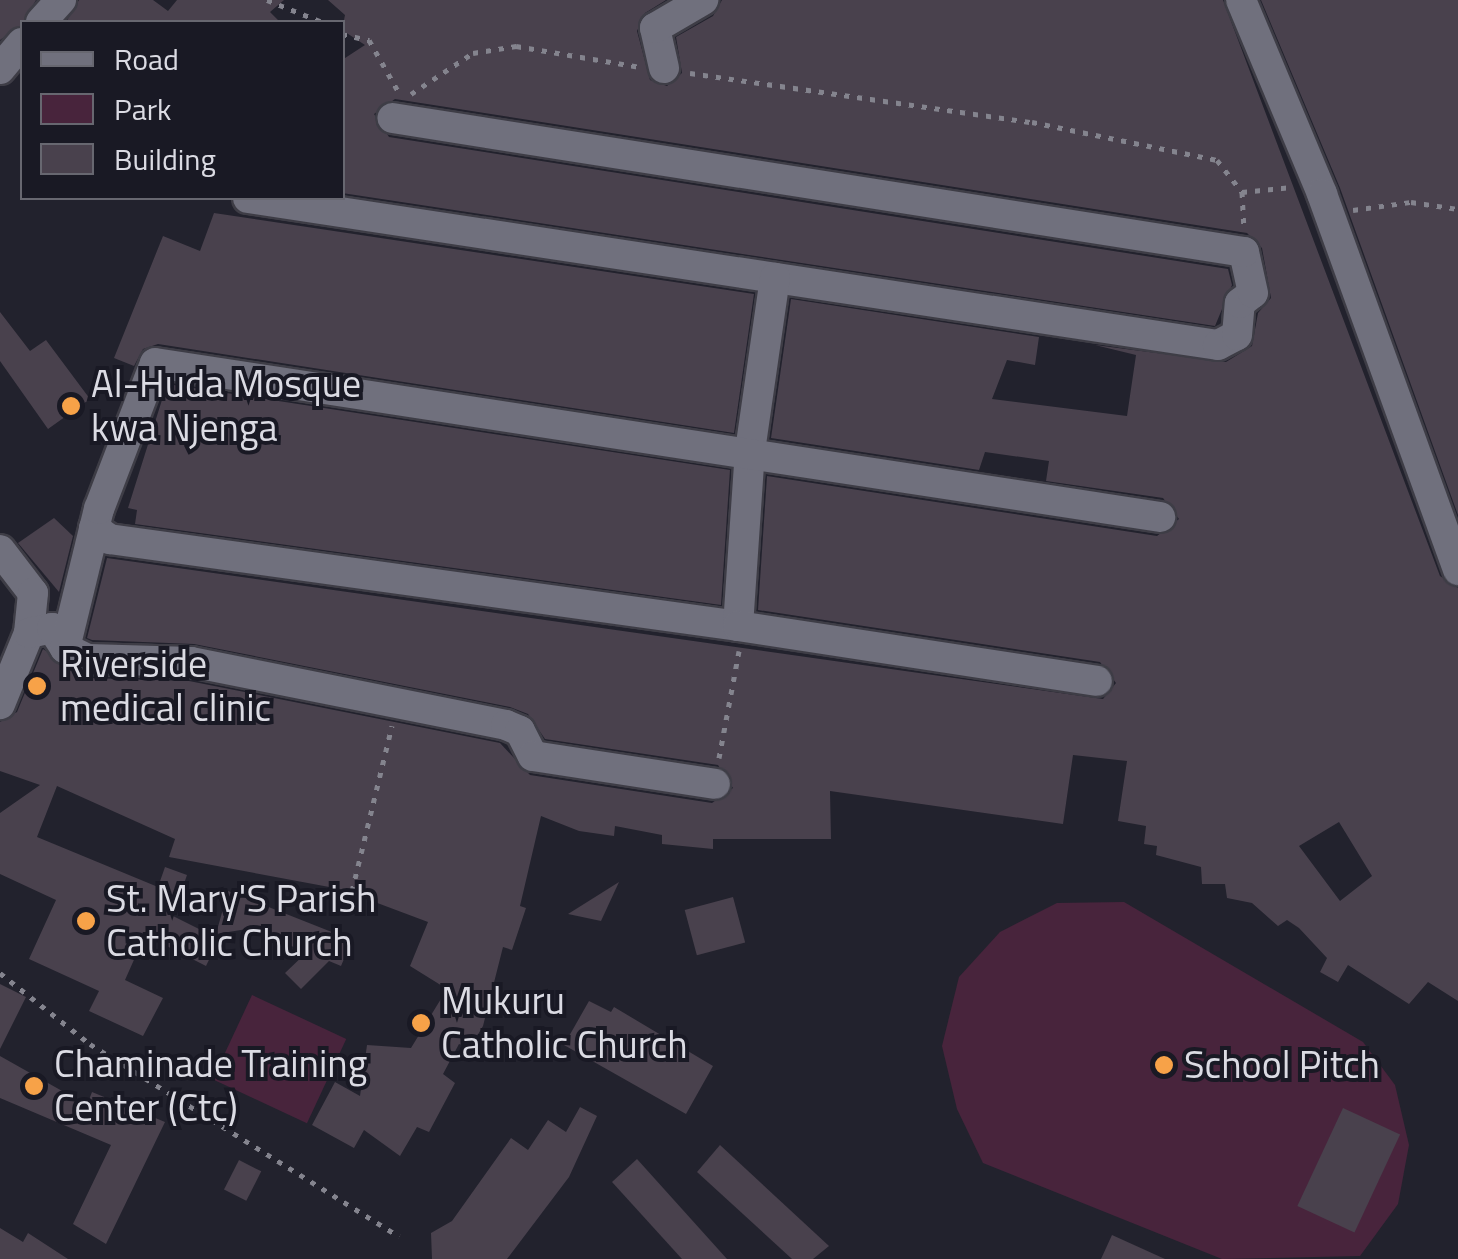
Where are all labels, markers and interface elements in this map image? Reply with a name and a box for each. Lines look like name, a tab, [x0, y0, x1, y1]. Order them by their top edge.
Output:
legend	[20, 20, 345, 200]
text: Road	[114, 36, 179, 82]
text: Park	[114, 86, 171, 132]
text: Building	[114, 136, 216, 182]
place label: Al-Huda Mosque kwa Njenga	[91, 361, 361, 450]
marker: Al-Huda Mosque kwa Njenga	[60, 395, 82, 417]
place label: Riverside medical clinic	[60, 641, 271, 731]
marker: Riverside medical clinic	[24, 673, 50, 699]
place label: St. Mary'S Parish Catholic Church	[106, 876, 376, 966]
marker: St. Mary'S Parish Catholic Church	[75, 910, 97, 932]
place label: Mukuru Catholic Church	[441, 978, 688, 1068]
marker: Mukuru Catholic Church	[410, 1012, 432, 1034]
place label: Chaminade Training Center (Ctc)	[54, 1041, 367, 1130]
place label: School Pitch	[1184, 1042, 1380, 1088]
marker: School Pitch	[1153, 1054, 1175, 1076]
marker: Chaminade Training Center (Ctc)	[23, 1075, 45, 1097]

